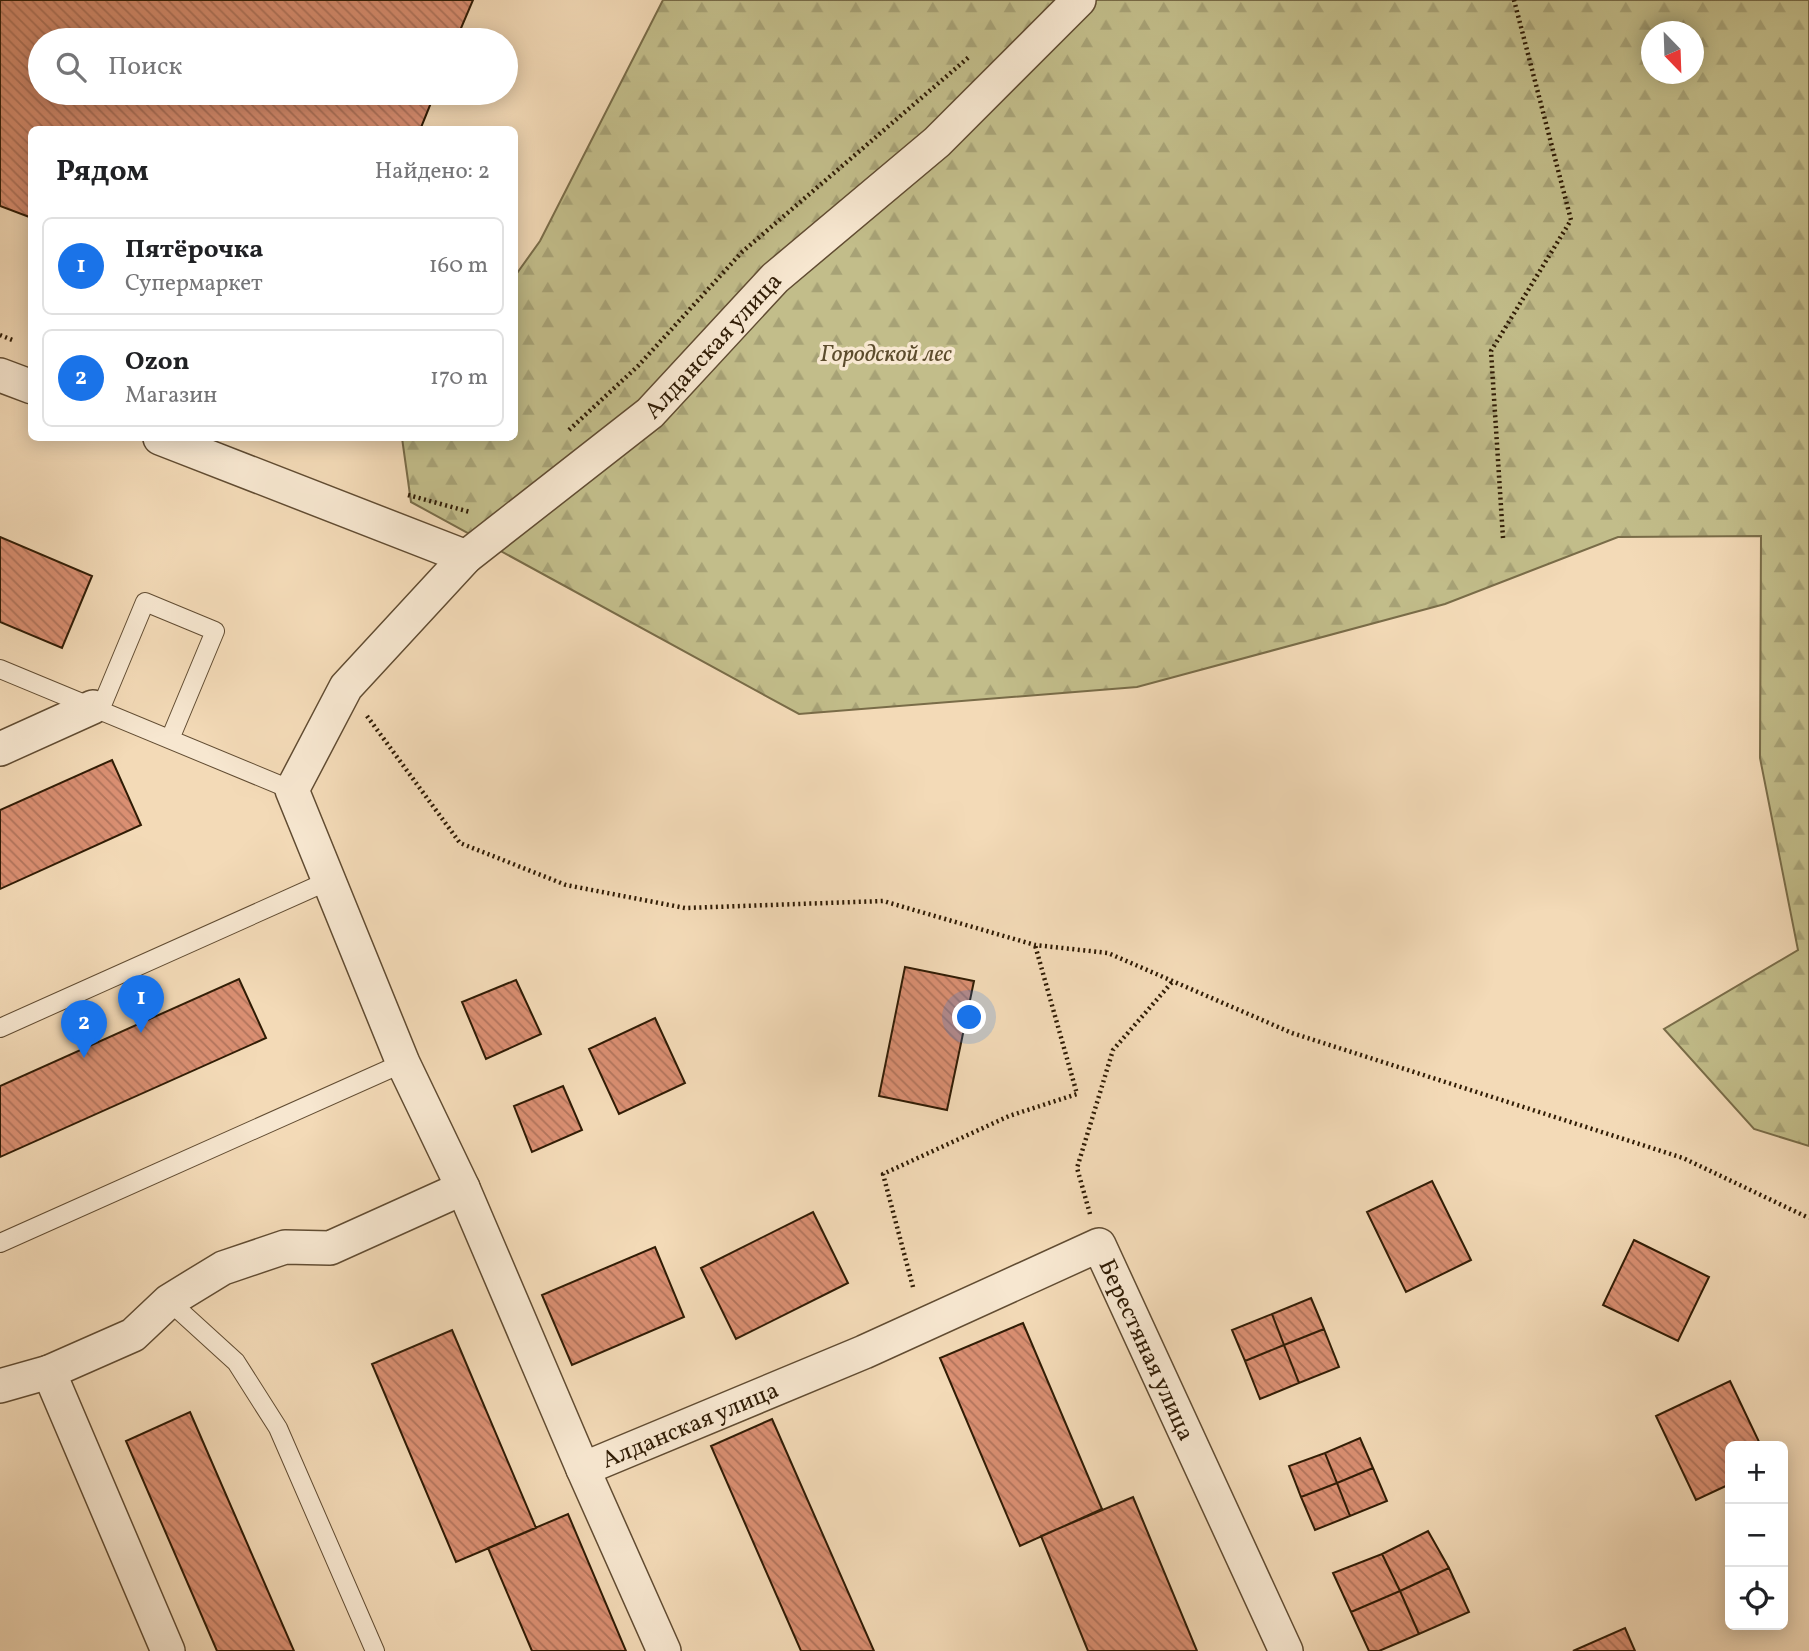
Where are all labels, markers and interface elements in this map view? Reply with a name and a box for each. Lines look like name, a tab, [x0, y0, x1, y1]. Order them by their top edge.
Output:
north arrow	[1641, 21, 1704, 84]
search box	[28, 28, 518, 105]
icon: search	[52, 48, 90, 86]
text: Поиск	[108, 49, 182, 85]
text: Рядом	[56, 151, 149, 193]
text: Найдено: 2	[375, 156, 490, 188]
text: Пятёрочка	[125, 232, 263, 268]
text: 1	[76, 250, 86, 282]
text: 160 m	[429, 250, 488, 282]
street label: Алданская улица	[637, 266, 791, 428]
text: Супермаркет	[125, 268, 263, 300]
park label: Городской лес	[820, 338, 952, 372]
text: Ozon	[125, 344, 190, 380]
text: 2	[75, 362, 87, 394]
text: 170 m	[430, 362, 488, 394]
text: Магазин	[125, 380, 217, 412]
pin: 1	[118, 975, 164, 1033]
pin: 2	[61, 1000, 107, 1058]
your location	[952, 1000, 986, 1034]
street label: Берестяная улица	[1089, 1254, 1202, 1447]
street label: Алданская улица	[597, 1374, 784, 1478]
map controls	[1725, 1441, 1788, 1630]
button: +	[1725, 1441, 1788, 1504]
button: −	[1725, 1504, 1788, 1567]
button: locate	[1725, 1567, 1788, 1630]

